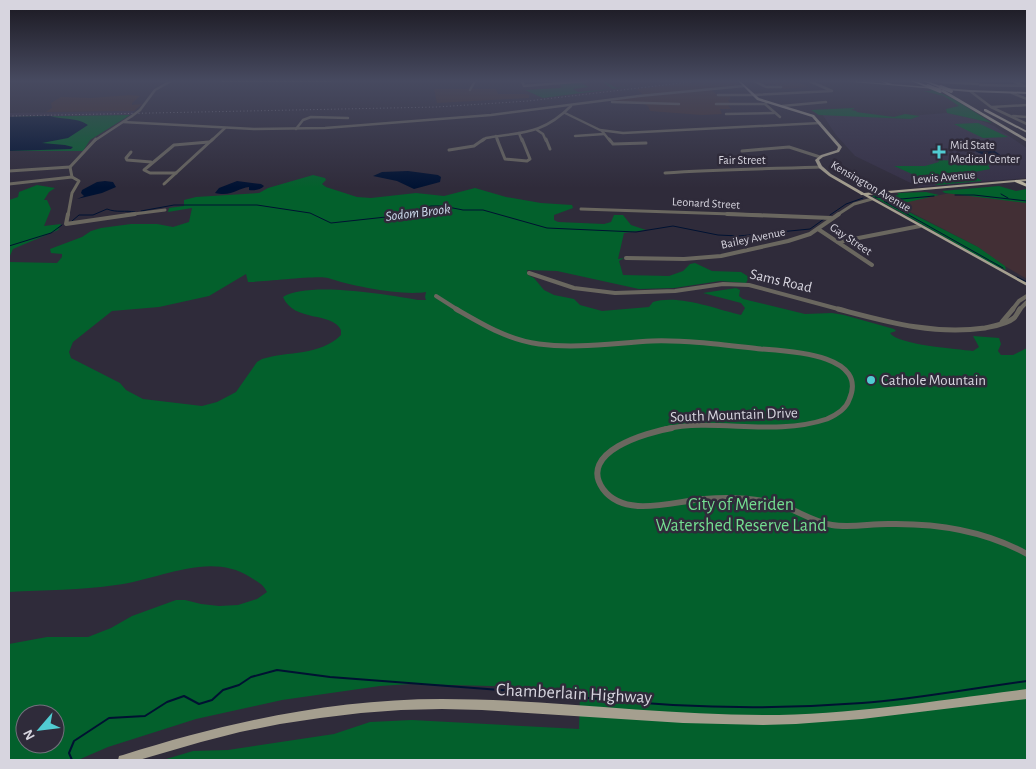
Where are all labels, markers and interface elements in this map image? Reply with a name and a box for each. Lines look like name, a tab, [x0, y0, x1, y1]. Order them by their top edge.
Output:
place label: Mid State Medical Center	[950, 139, 1020, 165]
marker: Mid State Medical Center	[932, 145, 946, 159]
street label: Fair Street	[718, 154, 766, 166]
street label: Kensington Avenue	[829, 158, 913, 214]
street label: Lewis Avenue	[912, 168, 976, 186]
street label: Leonard Street	[672, 195, 740, 211]
water label: Sodom Brook	[385, 202, 452, 224]
street label: Gay Street	[827, 221, 874, 258]
street label: Bailey Avenue	[720, 225, 786, 252]
street label: Sams Road	[748, 267, 814, 295]
place label: Cathole Mountain	[881, 373, 986, 388]
marker: Cathole Mountain	[865, 374, 877, 386]
street label: South Mountain Drive	[670, 405, 798, 425]
park label: City of Meriden Watershed Reserve Land	[655, 496, 827, 535]
street label: Chamberlain Highway	[496, 681, 653, 707]
north arrow	[15, 704, 65, 754]
text: N	[21, 727, 38, 742]

